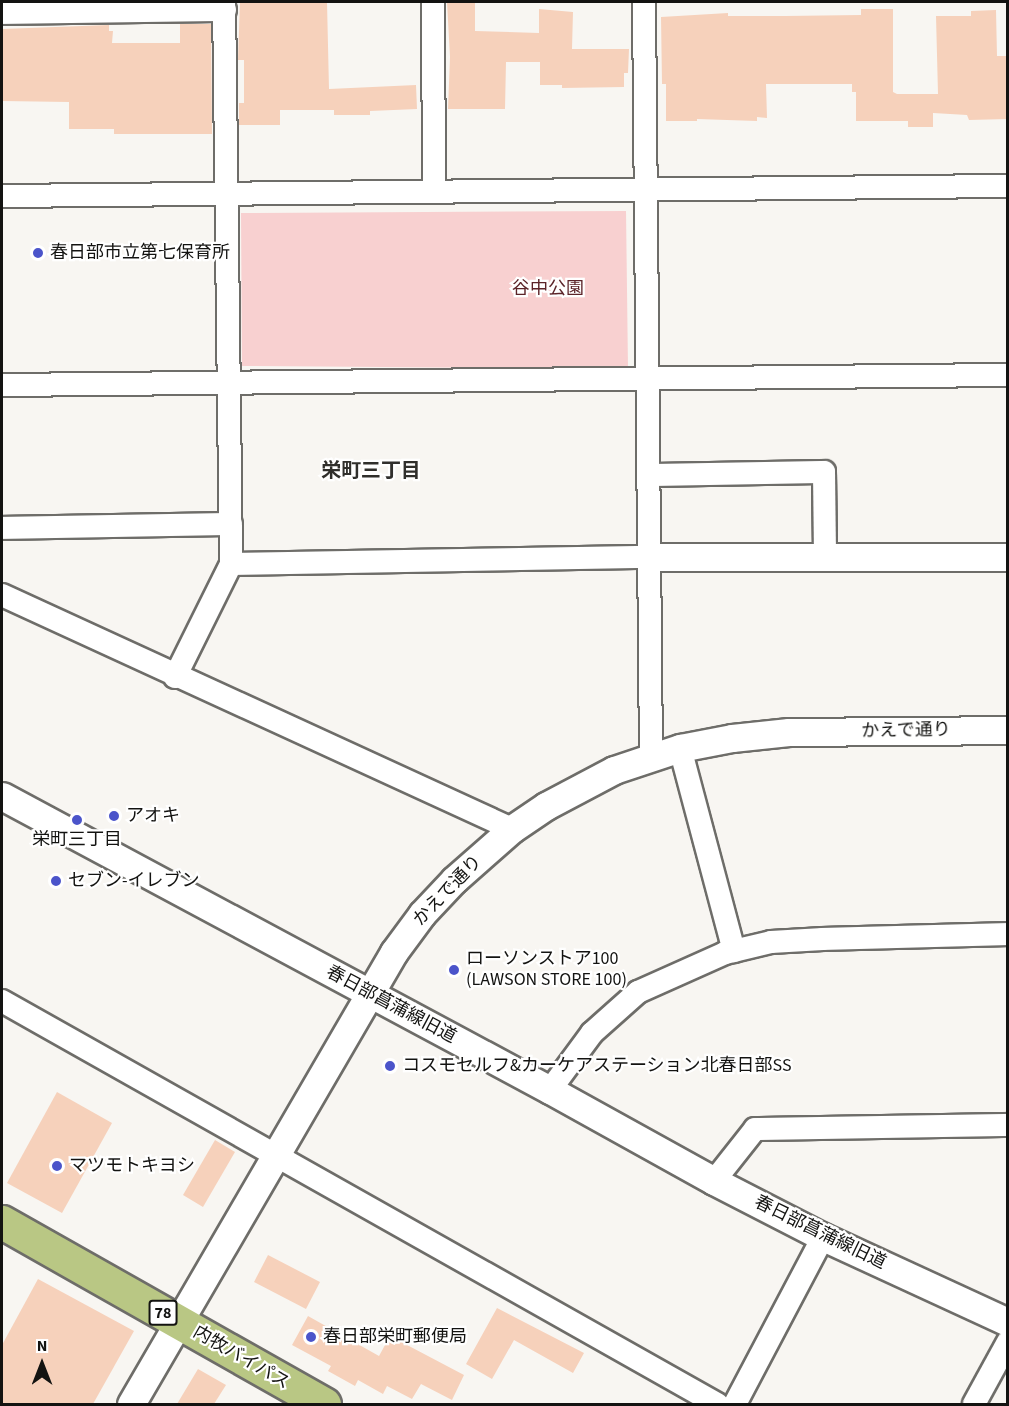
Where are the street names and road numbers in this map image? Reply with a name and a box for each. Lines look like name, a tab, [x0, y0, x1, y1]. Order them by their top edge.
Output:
street label: かえで通り	[861, 719, 951, 743]
street label: かえで通り	[409, 851, 487, 931]
street label: 春日部菖蒲線旧道	[322, 962, 460, 1048]
street label: 春日部菖蒲線旧道	[751, 1192, 889, 1274]
road number: 78	[148, 1300, 178, 1326]
street label: 内牧バイパス	[189, 1322, 293, 1394]

